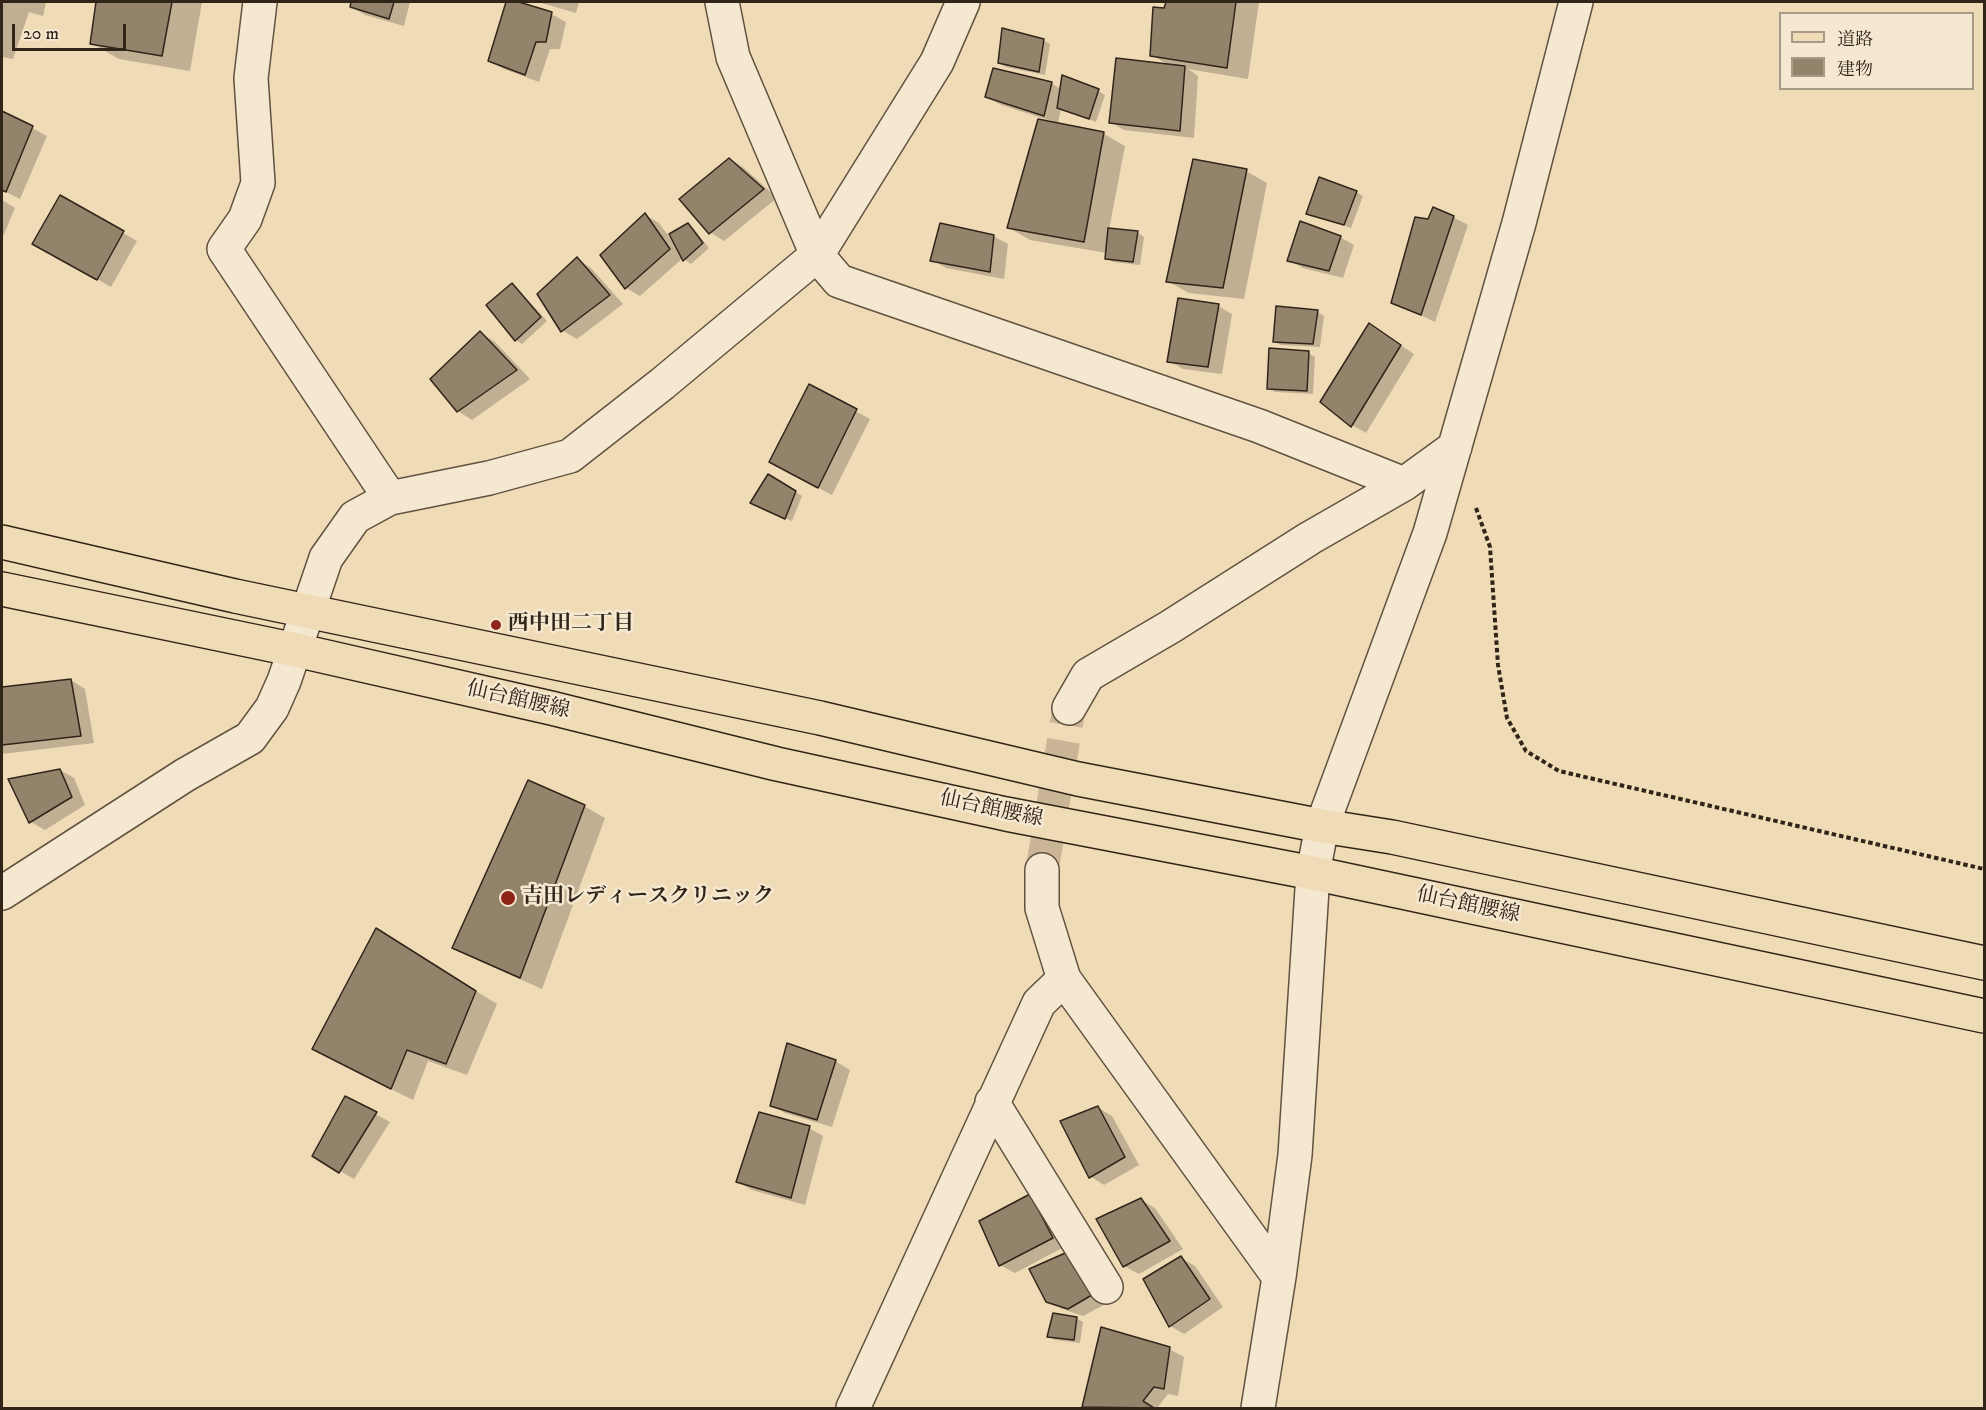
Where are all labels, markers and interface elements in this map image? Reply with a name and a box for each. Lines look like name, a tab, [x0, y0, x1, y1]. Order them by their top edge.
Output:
scale bar	[15, 12, 129, 50]
legend	[1779, 12, 1974, 90]
text: 20 m	[23, 23, 59, 45]
text: 道路	[1837, 29, 1873, 51]
text: 建物	[1837, 59, 1873, 81]
place label: 西中田二丁目	[508, 612, 634, 638]
marker: 西中田二丁目	[489, 618, 503, 632]
street label: 仙台館腰線	[464, 677, 572, 725]
street label: 仙台館腰線	[937, 787, 1045, 833]
street label: 仙台館腰線	[1414, 883, 1522, 929]
place label: 吉田レディースクリニック	[522, 885, 774, 911]
marker: 吉田レディースクリニック	[499, 889, 517, 907]

